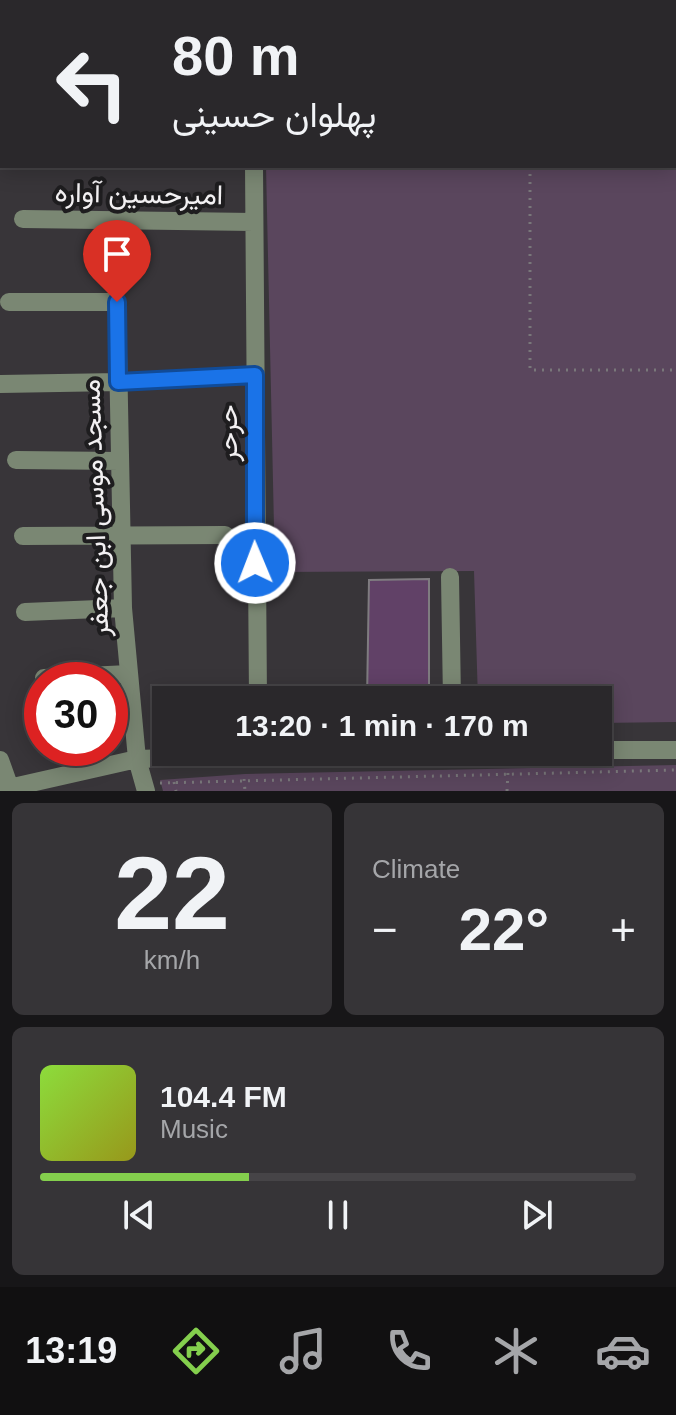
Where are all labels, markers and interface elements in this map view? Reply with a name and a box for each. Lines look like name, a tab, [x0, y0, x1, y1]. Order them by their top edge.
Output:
text: 80 m	[172, 24, 300, 87]
icon: left	[40, 32, 144, 136]
text: پهلوان حسینی	[172, 94, 376, 135]
street label: امیرحسین آواره	[54, 177, 224, 212]
pin	[83, 220, 151, 302]
icon: arrive	[95, 232, 139, 276]
street label: مسجد موسی ابن جعفر	[75, 378, 117, 638]
street label: حرحر	[212, 405, 245, 462]
position arrow	[213, 521, 297, 605]
speed limit sign: 30	[24, 662, 128, 766]
text: 13:20 · 1 min · 170 m	[235, 709, 529, 742]
text: 22	[114, 835, 230, 951]
text: Climate	[372, 854, 460, 884]
text: 22°	[459, 896, 549, 963]
text: −	[372, 905, 398, 954]
text: +	[610, 905, 636, 954]
text: km/h	[144, 945, 200, 975]
text: 104.4 FM	[160, 1080, 287, 1113]
text: Music	[160, 1114, 228, 1144]
icon: previous	[117, 1193, 161, 1237]
icon: pause	[316, 1193, 360, 1237]
icon: next	[515, 1193, 559, 1237]
icon: directions	[168, 1323, 224, 1379]
icon: music	[275, 1323, 331, 1379]
icon: phone	[381, 1323, 437, 1379]
icon: climate	[488, 1323, 544, 1379]
icon: car	[595, 1323, 651, 1379]
text: 13:19	[25, 1330, 117, 1371]

